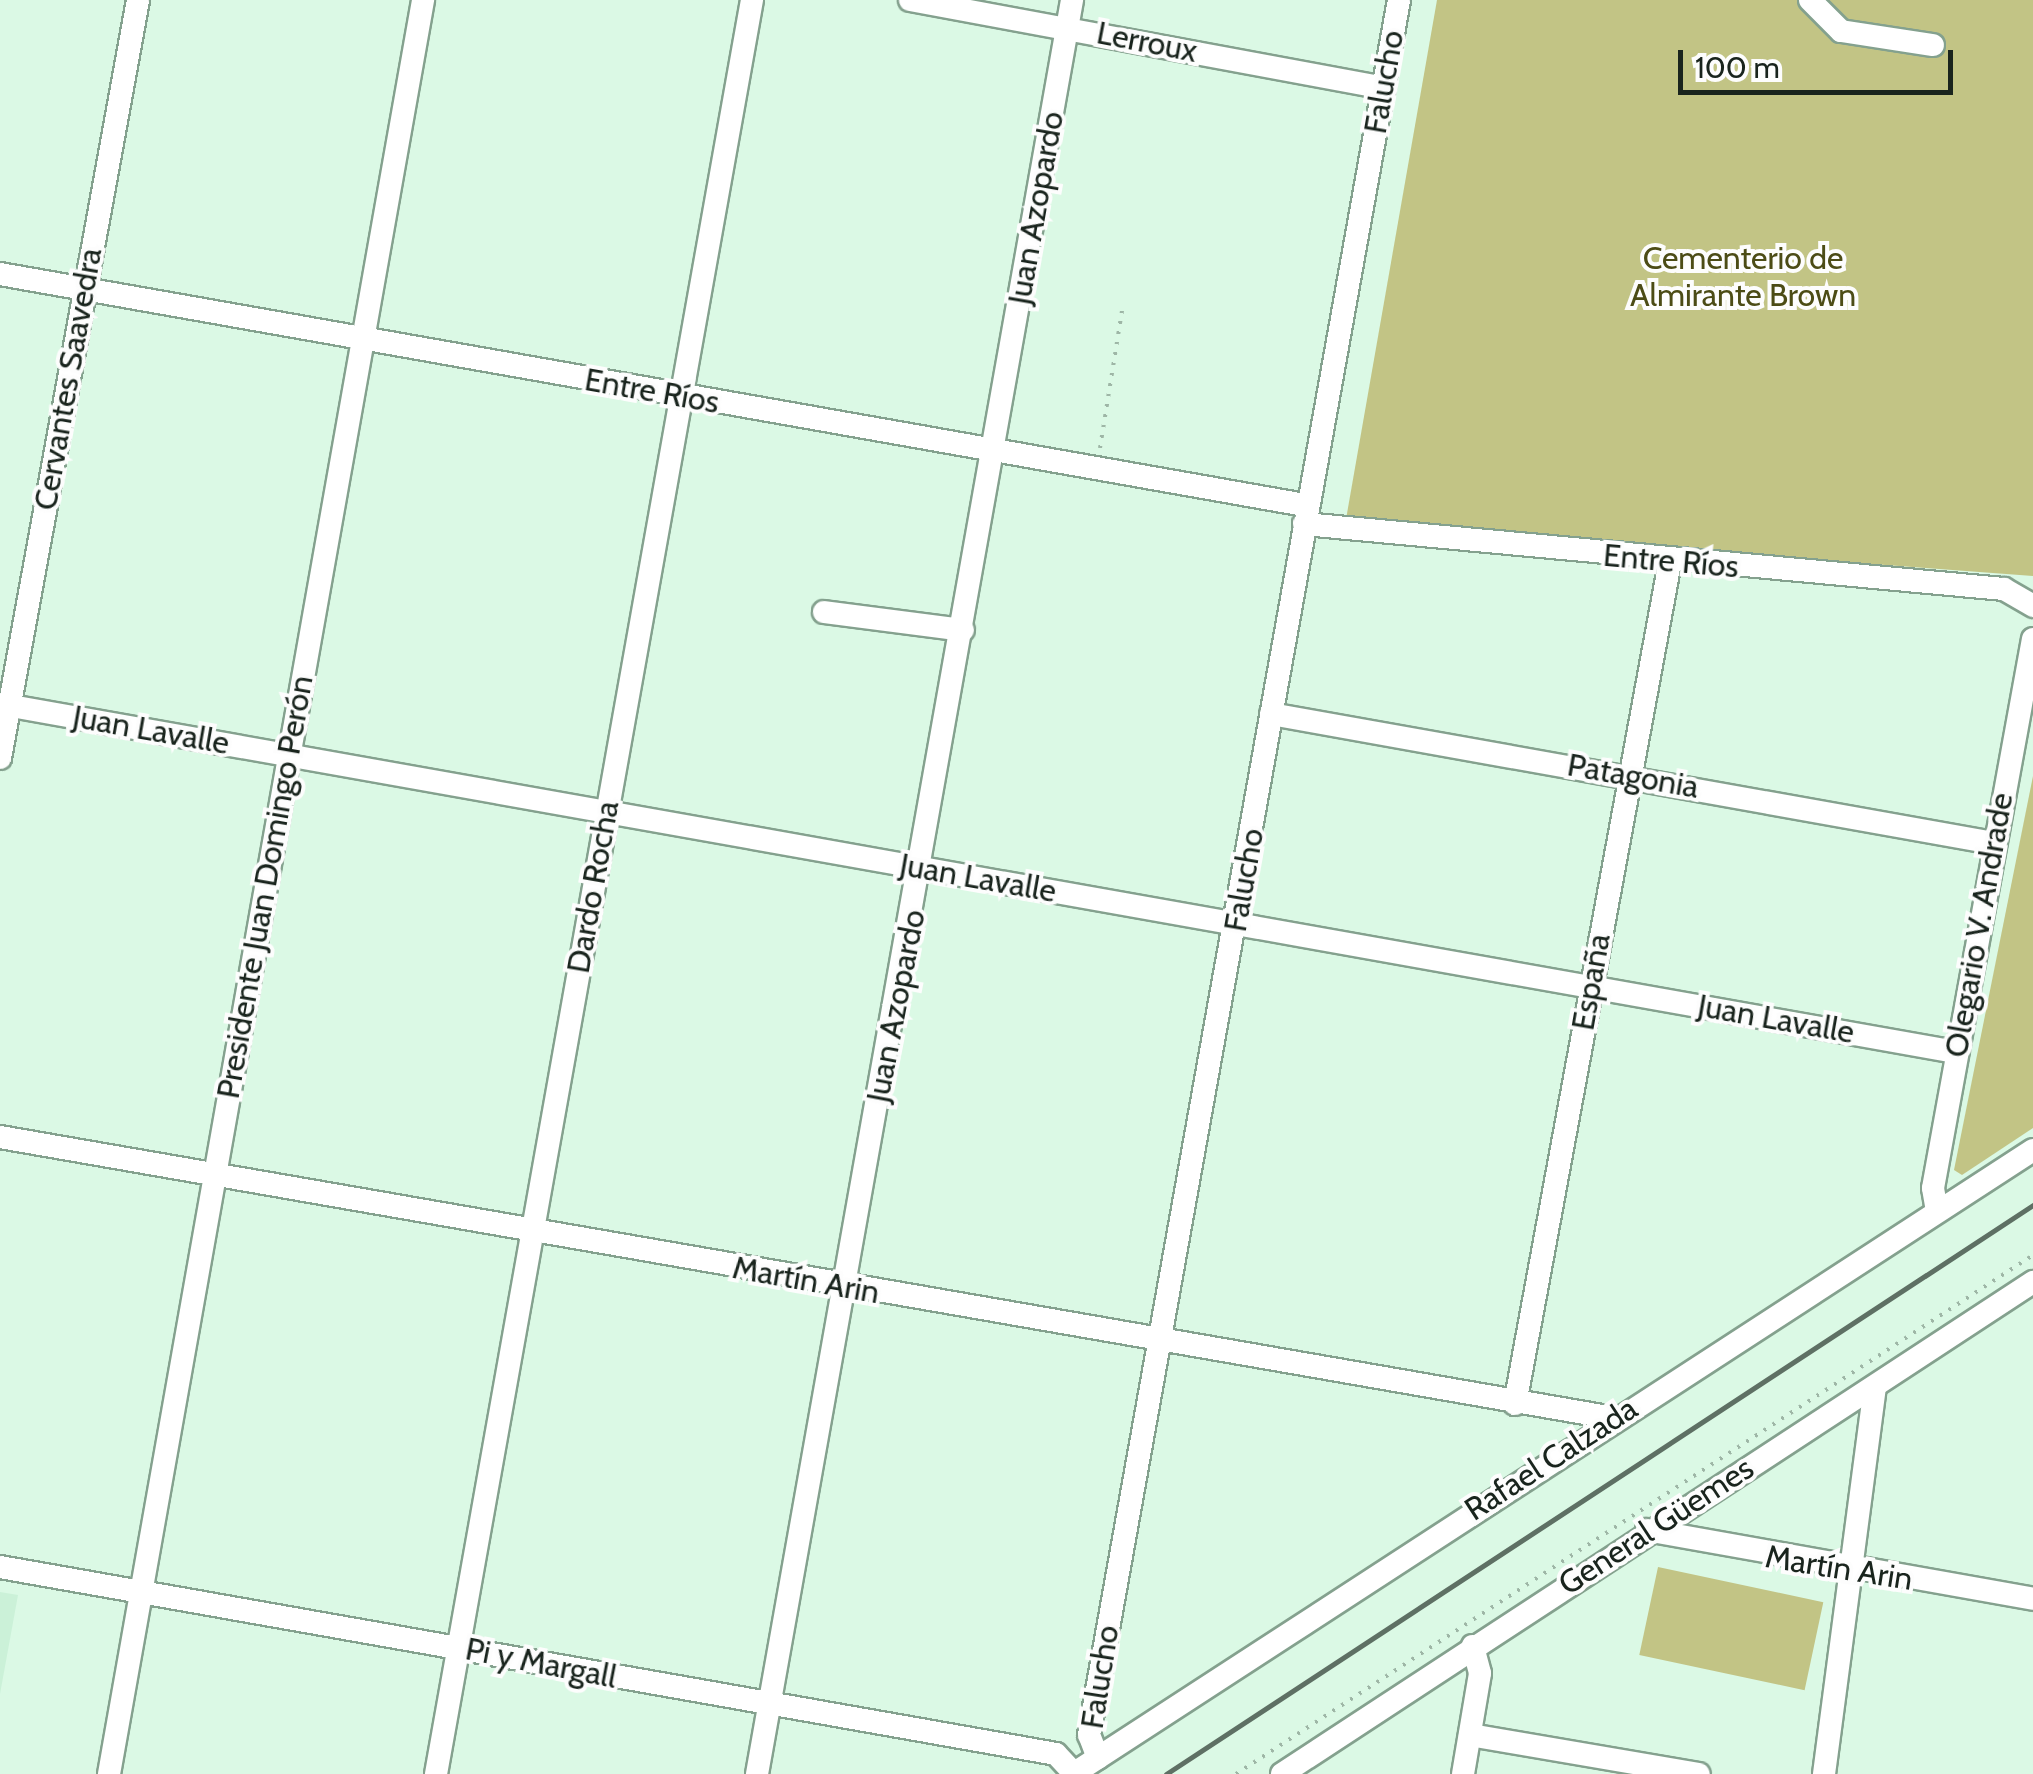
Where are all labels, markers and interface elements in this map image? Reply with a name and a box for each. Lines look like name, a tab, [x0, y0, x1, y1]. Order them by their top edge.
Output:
street label: Lerroux	[1094, 13, 1200, 71]
street label: Falucho	[1356, 27, 1412, 137]
scale bar	[1683, 30, 1958, 92]
text: 100 m	[1695, 49, 1780, 86]
street label: Juan Azopardo	[1000, 109, 1072, 307]
park label: Cementerio de Almirante Brown	[1630, 240, 1856, 315]
street label: Cervantes Saavedra	[26, 245, 110, 513]
street label: Entre Ríos	[582, 360, 722, 422]
street label: Entre Ríos	[1602, 536, 1740, 586]
street label: Presidente Juan Domingo Perón	[209, 673, 321, 1101]
street label: Juan Lavalle	[70, 697, 232, 763]
street label: Patagonia	[1564, 746, 1702, 806]
street label: Olegario V. Andrade	[1937, 790, 2021, 1060]
street label: Dardo Rocha	[559, 798, 627, 976]
street label: Falucho	[1216, 825, 1272, 935]
street label: Juan Lavalle	[897, 845, 1059, 911]
street label: Juan Azopardo	[859, 906, 933, 1106]
street label: España	[1564, 931, 1618, 1033]
street label: Juan Lavalle	[1695, 986, 1857, 1052]
street label: Martín Arin	[730, 1248, 882, 1312]
street label: Rafael Calzada	[1458, 1389, 1644, 1529]
street label: General Güemes	[1552, 1449, 1760, 1603]
street label: Martín Arin	[1763, 1537, 1915, 1599]
street label: Falucho	[1073, 1623, 1127, 1731]
street label: Pi y Margall	[462, 1630, 620, 1696]

